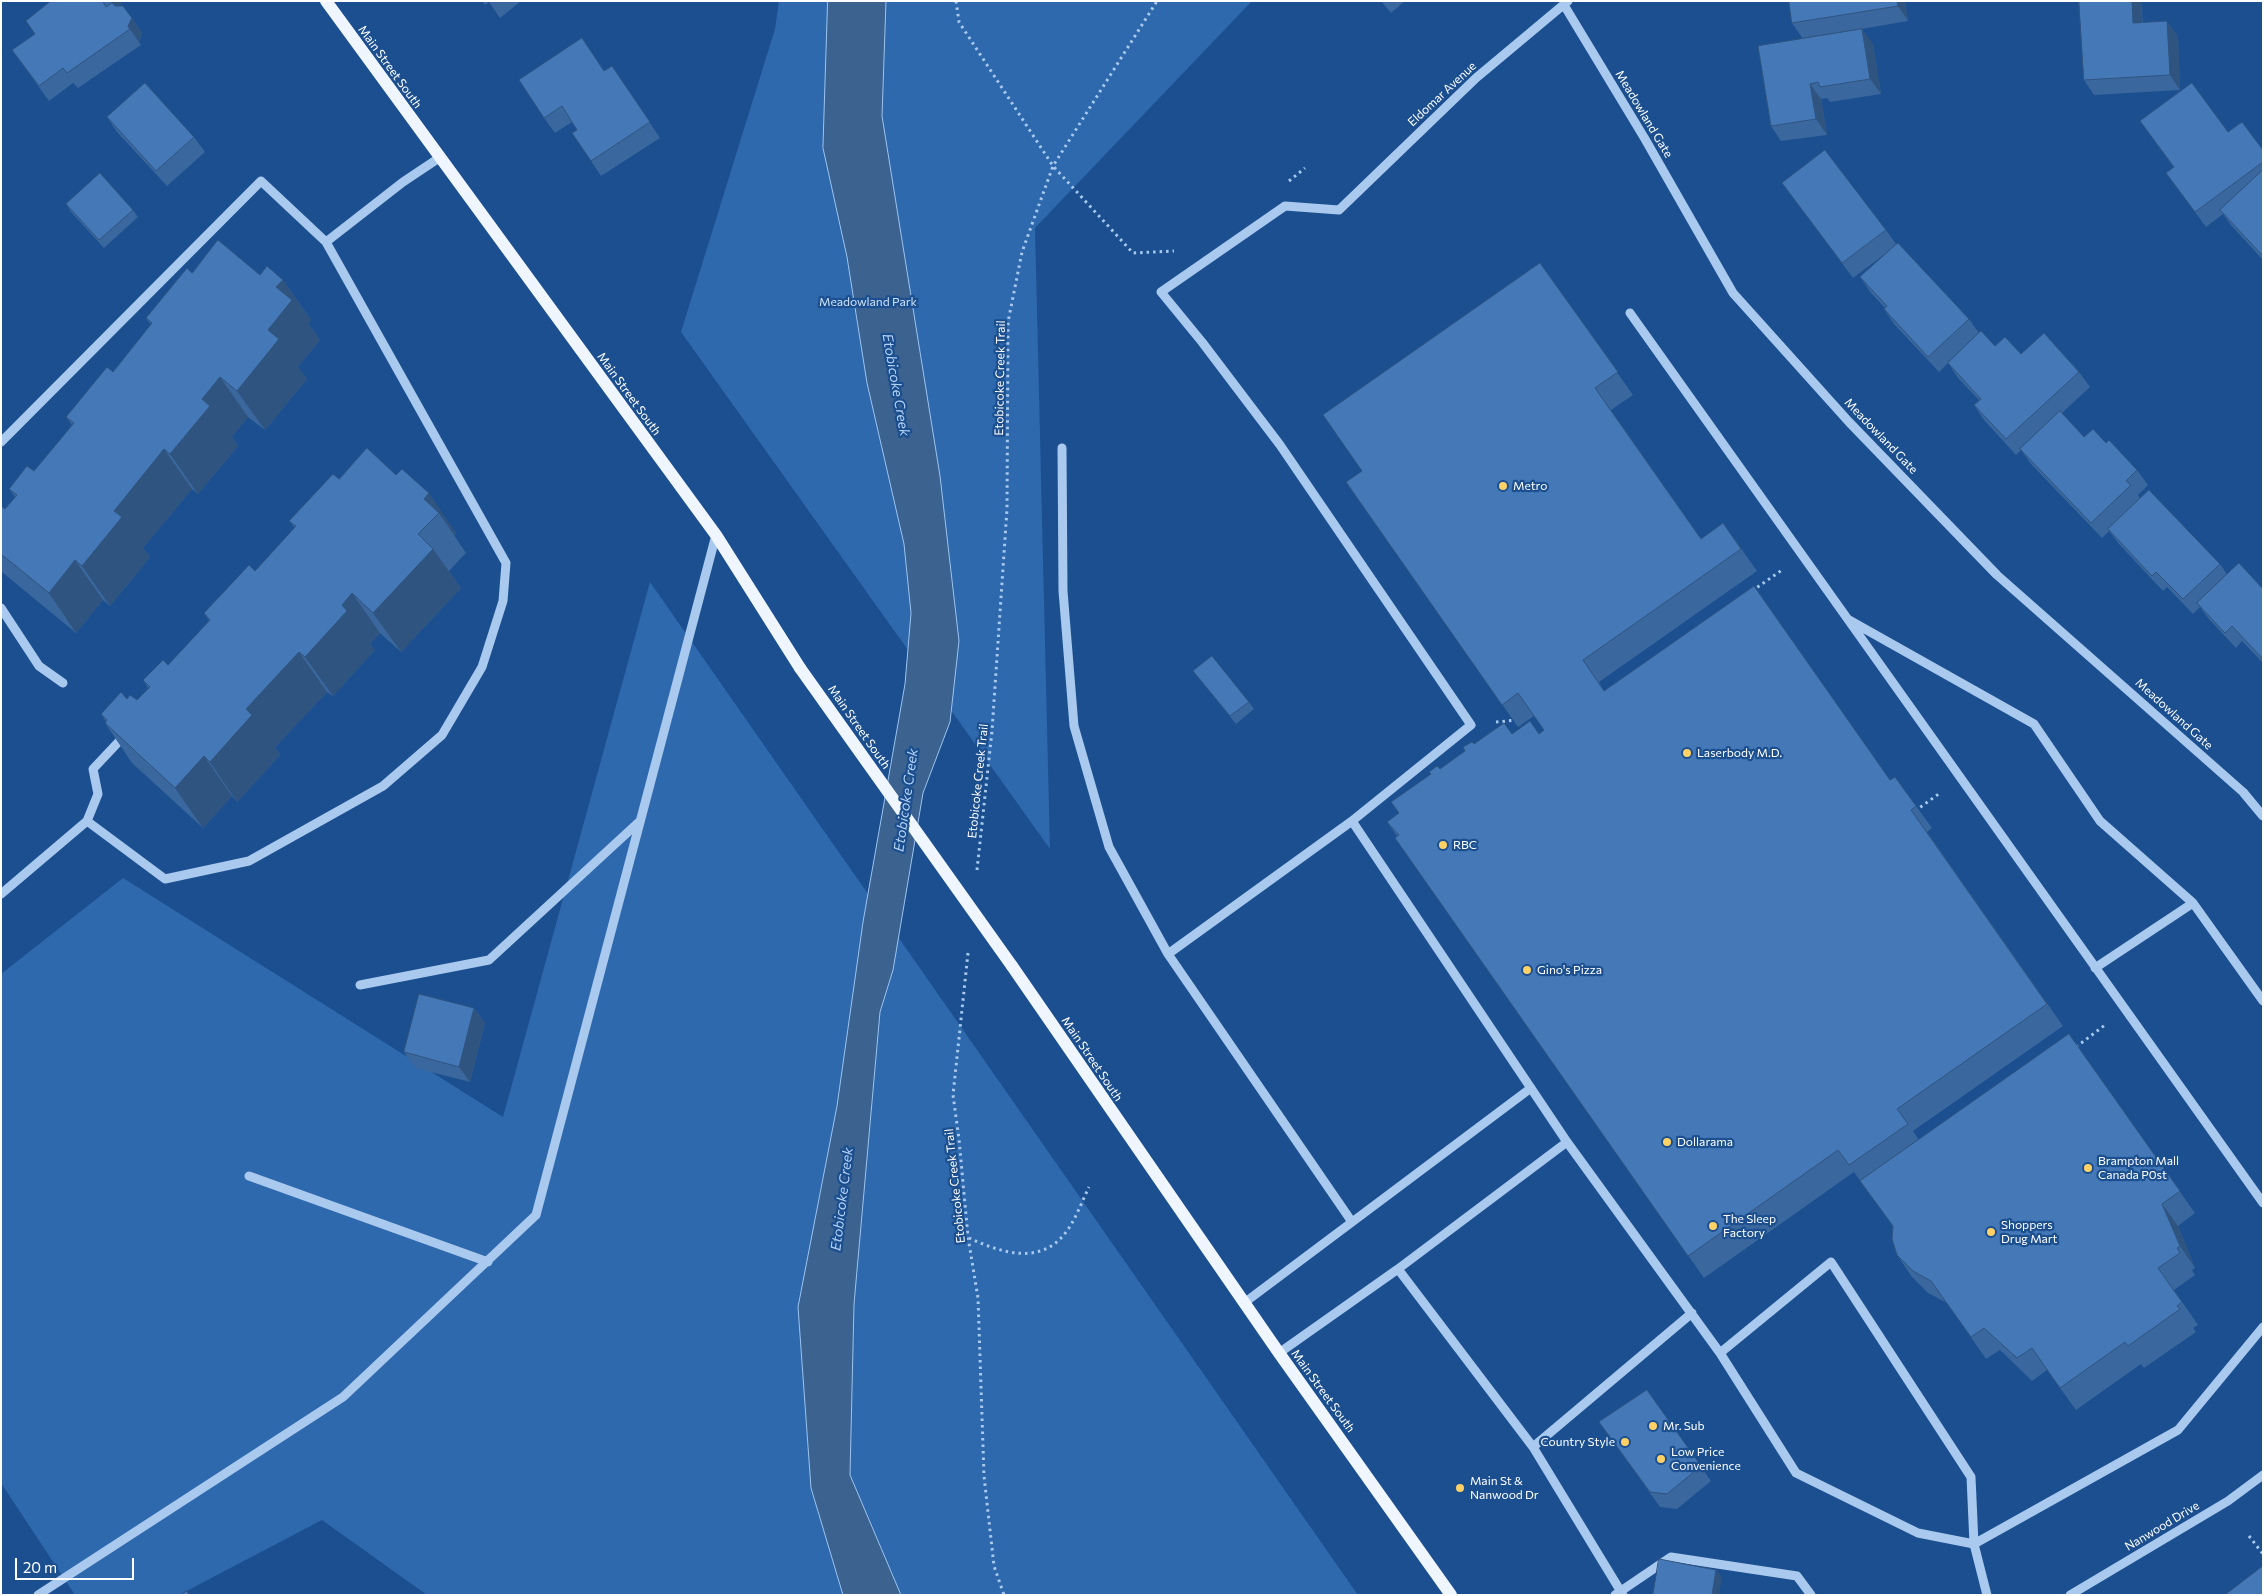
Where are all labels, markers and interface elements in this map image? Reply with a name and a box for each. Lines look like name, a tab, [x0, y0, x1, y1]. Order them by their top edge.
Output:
street label: Main Street South	[355, 23, 425, 111]
street label: Eldomar Avenue	[1405, 59, 1479, 129]
street label: Meadowland Gate	[1612, 68, 1676, 160]
park label: Meadowland Park	[819, 295, 917, 309]
street label: Etobicoke Creek Trail	[992, 320, 1008, 436]
water label: Etobicoke Creek	[879, 332, 913, 438]
street label: Main Street South	[594, 350, 664, 438]
street label: Meadowland Gate	[1841, 395, 1921, 477]
place label: Metro	[1513, 479, 1547, 493]
marker: Metro	[1497, 480, 1509, 492]
street label: Meadowland Gate	[2132, 675, 2216, 753]
street label: Main Street South	[825, 682, 893, 772]
street label: Etobicoke Creek Trail	[965, 723, 991, 839]
place label: Laserbody M.D.	[1697, 746, 1782, 760]
water label: Etobicoke Creek	[890, 747, 922, 853]
marker: Laserbody M.D.	[1681, 747, 1693, 759]
place label: RBC	[1453, 838, 1477, 852]
marker: RBC	[1437, 839, 1449, 851]
place label: Gino's Pizza	[1537, 963, 1602, 977]
marker: Gino's Pizza	[1521, 964, 1533, 976]
street label: Main Street South	[1058, 1014, 1126, 1104]
street label: Etobicoke Creek Trail	[942, 1128, 968, 1244]
place label: Dollarama	[1677, 1135, 1733, 1149]
marker: Dollarama	[1661, 1136, 1673, 1148]
water label: Etobicoke Creek	[827, 1146, 857, 1252]
place label: Brampton Mall Canada P0st	[2098, 1154, 2179, 1182]
marker: Brampton Mall Canada P0st	[2082, 1162, 2094, 1174]
place label: The Sleep Factory	[1723, 1212, 1776, 1240]
place label: Shoppers Drug Mart	[2001, 1218, 2057, 1246]
marker: The Sleep Factory	[1707, 1220, 1719, 1232]
marker: Shoppers Drug Mart	[1985, 1226, 1997, 1238]
street label: Main Street South	[1288, 1347, 1358, 1435]
place label: Mr. Sub	[1663, 1419, 1705, 1433]
marker: Mr. Sub	[1647, 1420, 1659, 1432]
place label: Country Style	[1540, 1435, 1615, 1449]
marker: Country Style	[1619, 1436, 1631, 1448]
place label: Low Price Convenience	[1671, 1445, 1741, 1473]
marker: Low Price Convenience	[1655, 1453, 1667, 1465]
place label: Main St & Nanwood Dr	[1470, 1474, 1539, 1502]
marker: Main St & Nanwood Dr	[1454, 1482, 1466, 1494]
street label: Nanwood Drive	[2122, 1498, 2202, 1554]
scale bar	[18, 1548, 136, 1580]
text: 20 m	[23, 1558, 57, 1576]

